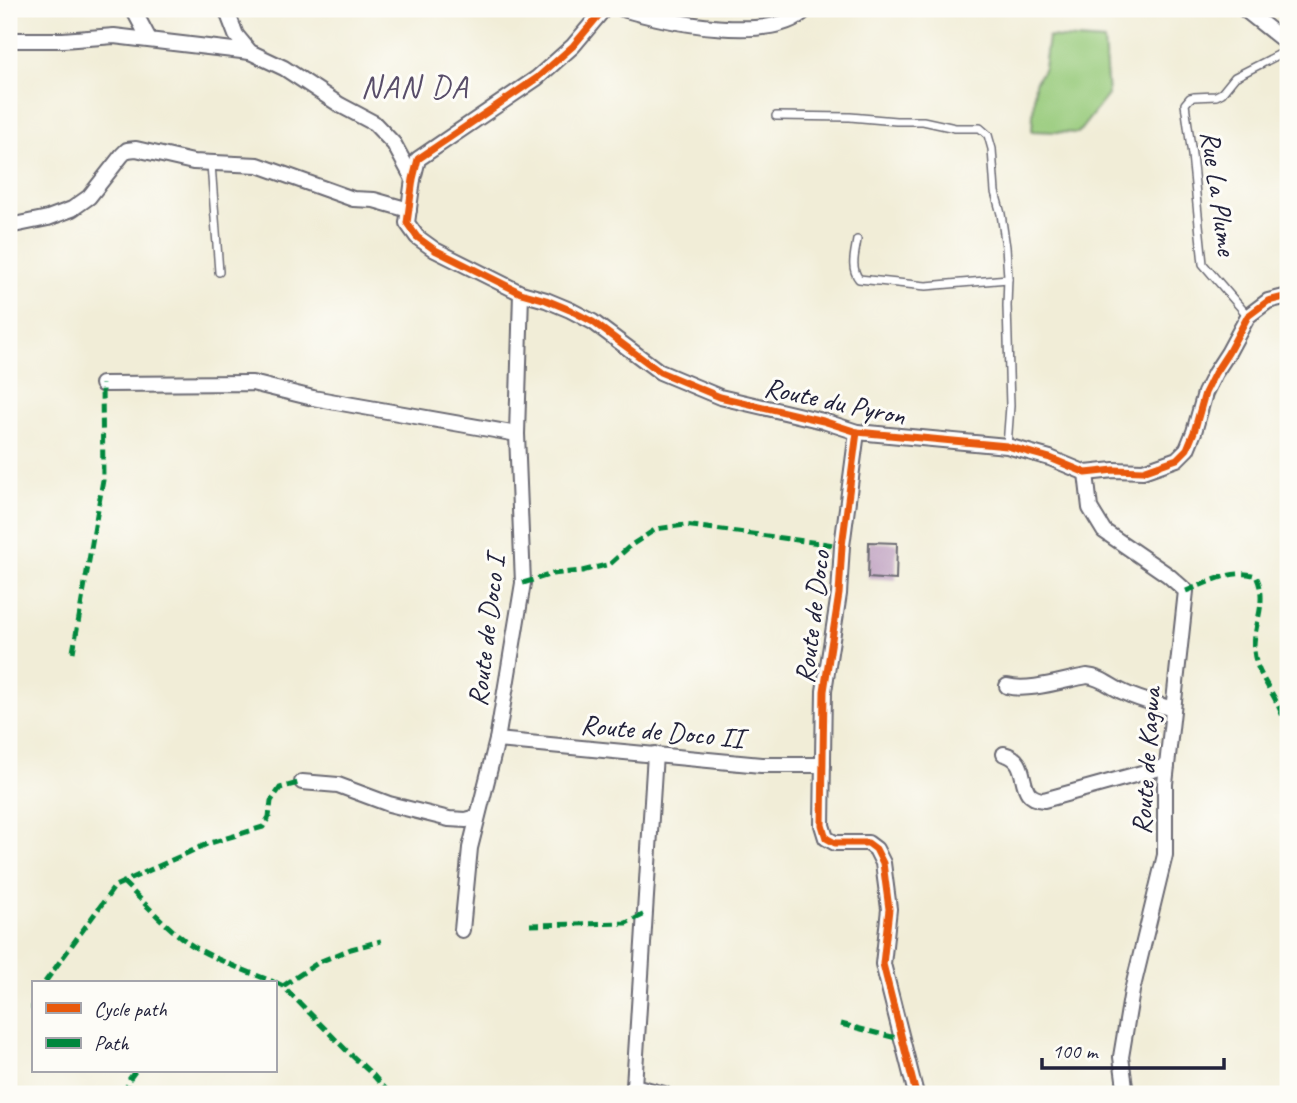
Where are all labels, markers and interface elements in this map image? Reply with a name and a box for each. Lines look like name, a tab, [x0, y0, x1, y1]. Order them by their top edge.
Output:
district label: NAN DA	[361, 66, 469, 107]
street label: Rue La Plume	[1193, 129, 1245, 259]
street label: Route du Pyron	[761, 369, 909, 433]
street label: Route de Doco	[787, 547, 838, 685]
street label: Route de Doco I	[459, 548, 513, 708]
street label: Route de Kagwa	[1123, 684, 1169, 836]
street label: Route de Doco II	[579, 706, 751, 756]
legend	[32, 981, 276, 1072]
text: Cycle path	[94, 996, 167, 1022]
scale bar	[1042, 1026, 1224, 1070]
text: Path	[94, 1030, 130, 1056]
text: 100 m	[1052, 1038, 1099, 1064]

